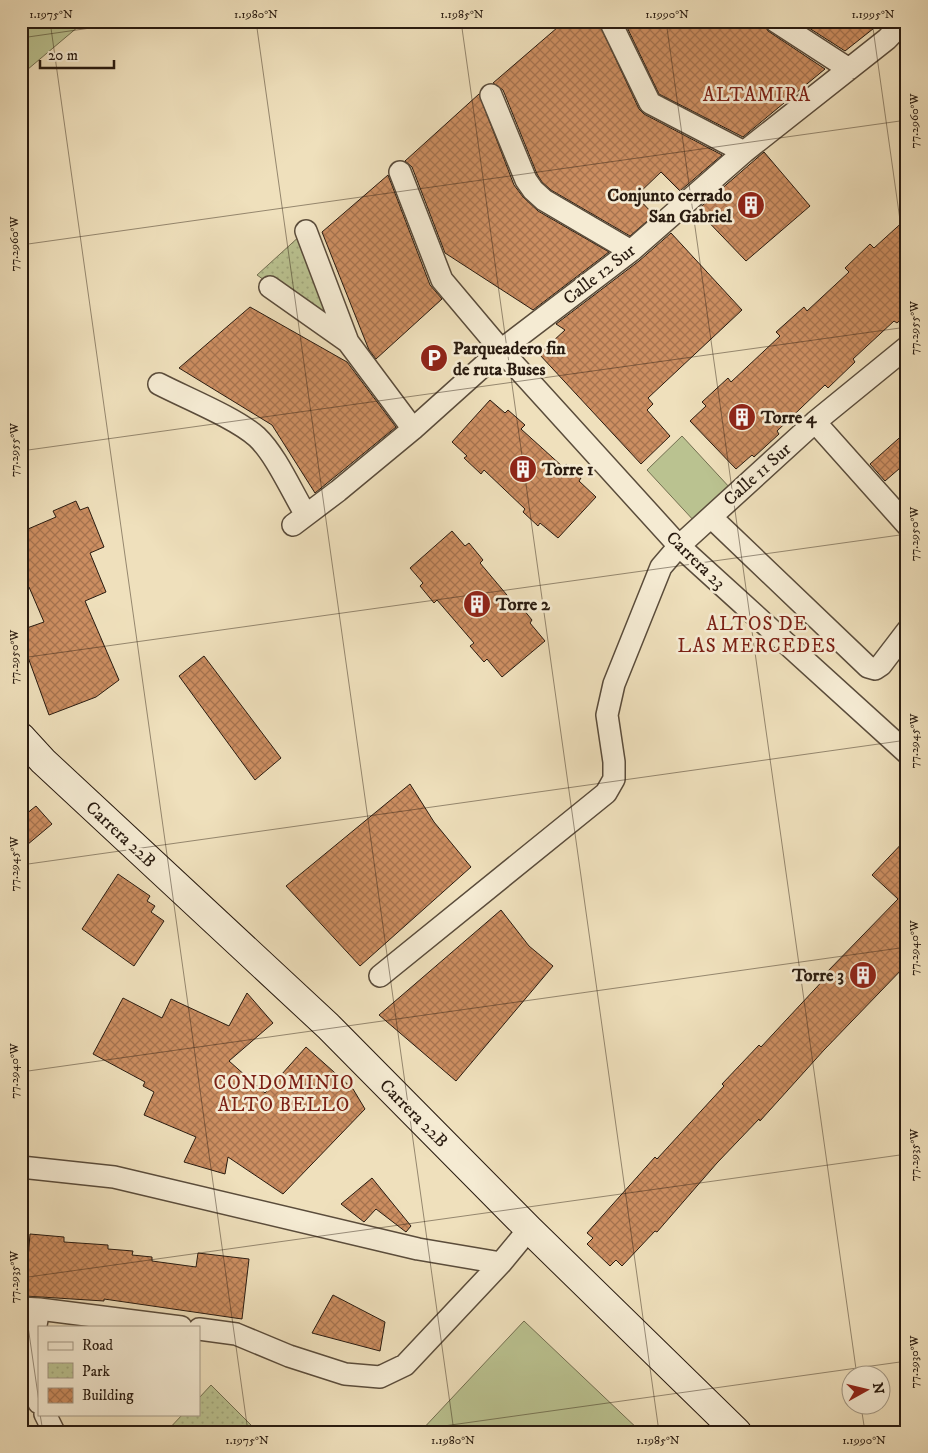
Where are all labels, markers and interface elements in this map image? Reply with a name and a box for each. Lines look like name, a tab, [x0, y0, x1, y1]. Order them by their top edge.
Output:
text: 1.1975°N	[29, 7, 73, 22]
text: 1.1980°N	[234, 7, 278, 22]
text: 1.1985°N	[440, 7, 484, 22]
text: 1.1990°N	[645, 7, 689, 22]
text: 1.1995°N	[851, 7, 895, 22]
scale bar	[40, 38, 114, 70]
text: 20 m	[48, 46, 78, 65]
district label: ALTAMIRA	[703, 84, 811, 107]
text: 77.2960°W	[907, 93, 922, 148]
place label: Conjunto cerrado San Gabriel	[607, 185, 733, 228]
building icon: Conjunto cerrado San Gabriel	[736, 190, 766, 220]
text: 77.2960°W	[7, 216, 22, 271]
street label: Calle 12 Sur	[559, 240, 640, 310]
text: 77.2955°W	[907, 300, 922, 355]
place label: Parqueadero fin de ruta Buses	[453, 338, 566, 381]
parking icon: Parqueadero fin de ruta Buses	[419, 343, 449, 373]
building icon: Torre 4	[727, 402, 757, 432]
place label: Torre 4	[760, 407, 817, 429]
text: 77.2955°W	[7, 422, 22, 477]
street label: Calle 11 Sur	[719, 438, 796, 511]
building icon: Torre 1	[508, 454, 538, 484]
place label: Torre 1	[541, 459, 594, 481]
text: 77.2950°W	[907, 506, 922, 561]
street label: Carrera 23	[661, 527, 730, 594]
building icon: Torre 2	[462, 589, 492, 619]
place label: Torre 2	[495, 594, 551, 616]
district label: ALTOS DE LAS MERCEDES	[678, 613, 836, 658]
text: 77.2950°W	[7, 629, 22, 684]
text: 77.2945°W	[907, 713, 922, 768]
street label: Carrera 22B	[81, 797, 160, 873]
text: 77.2945°W	[7, 836, 22, 891]
text: 77.2940°W	[907, 919, 922, 976]
building icon: Torre 3	[848, 960, 878, 990]
place label: Torre 3	[791, 965, 844, 987]
text: 77.2940°W	[7, 1042, 22, 1099]
district label: CONDOMINIO ALTO BELLO	[214, 1072, 354, 1117]
street label: Carrera 22B	[374, 1075, 452, 1153]
text: 77.2935°W	[907, 1128, 922, 1181]
text: 77.2935°W	[7, 1250, 22, 1303]
legend	[38, 1326, 200, 1416]
text: 77.2930°W	[907, 1334, 922, 1389]
text: Road	[82, 1336, 114, 1355]
text: Park	[82, 1362, 111, 1381]
north arrow	[840, 1366, 890, 1416]
text: N	[868, 1381, 888, 1396]
text: Building	[82, 1386, 134, 1405]
text: 1.1975°N	[225, 1433, 269, 1448]
text: 1.1980°N	[431, 1433, 475, 1448]
text: 1.1985°N	[636, 1433, 680, 1448]
text: 1.1990°N	[842, 1433, 886, 1448]

